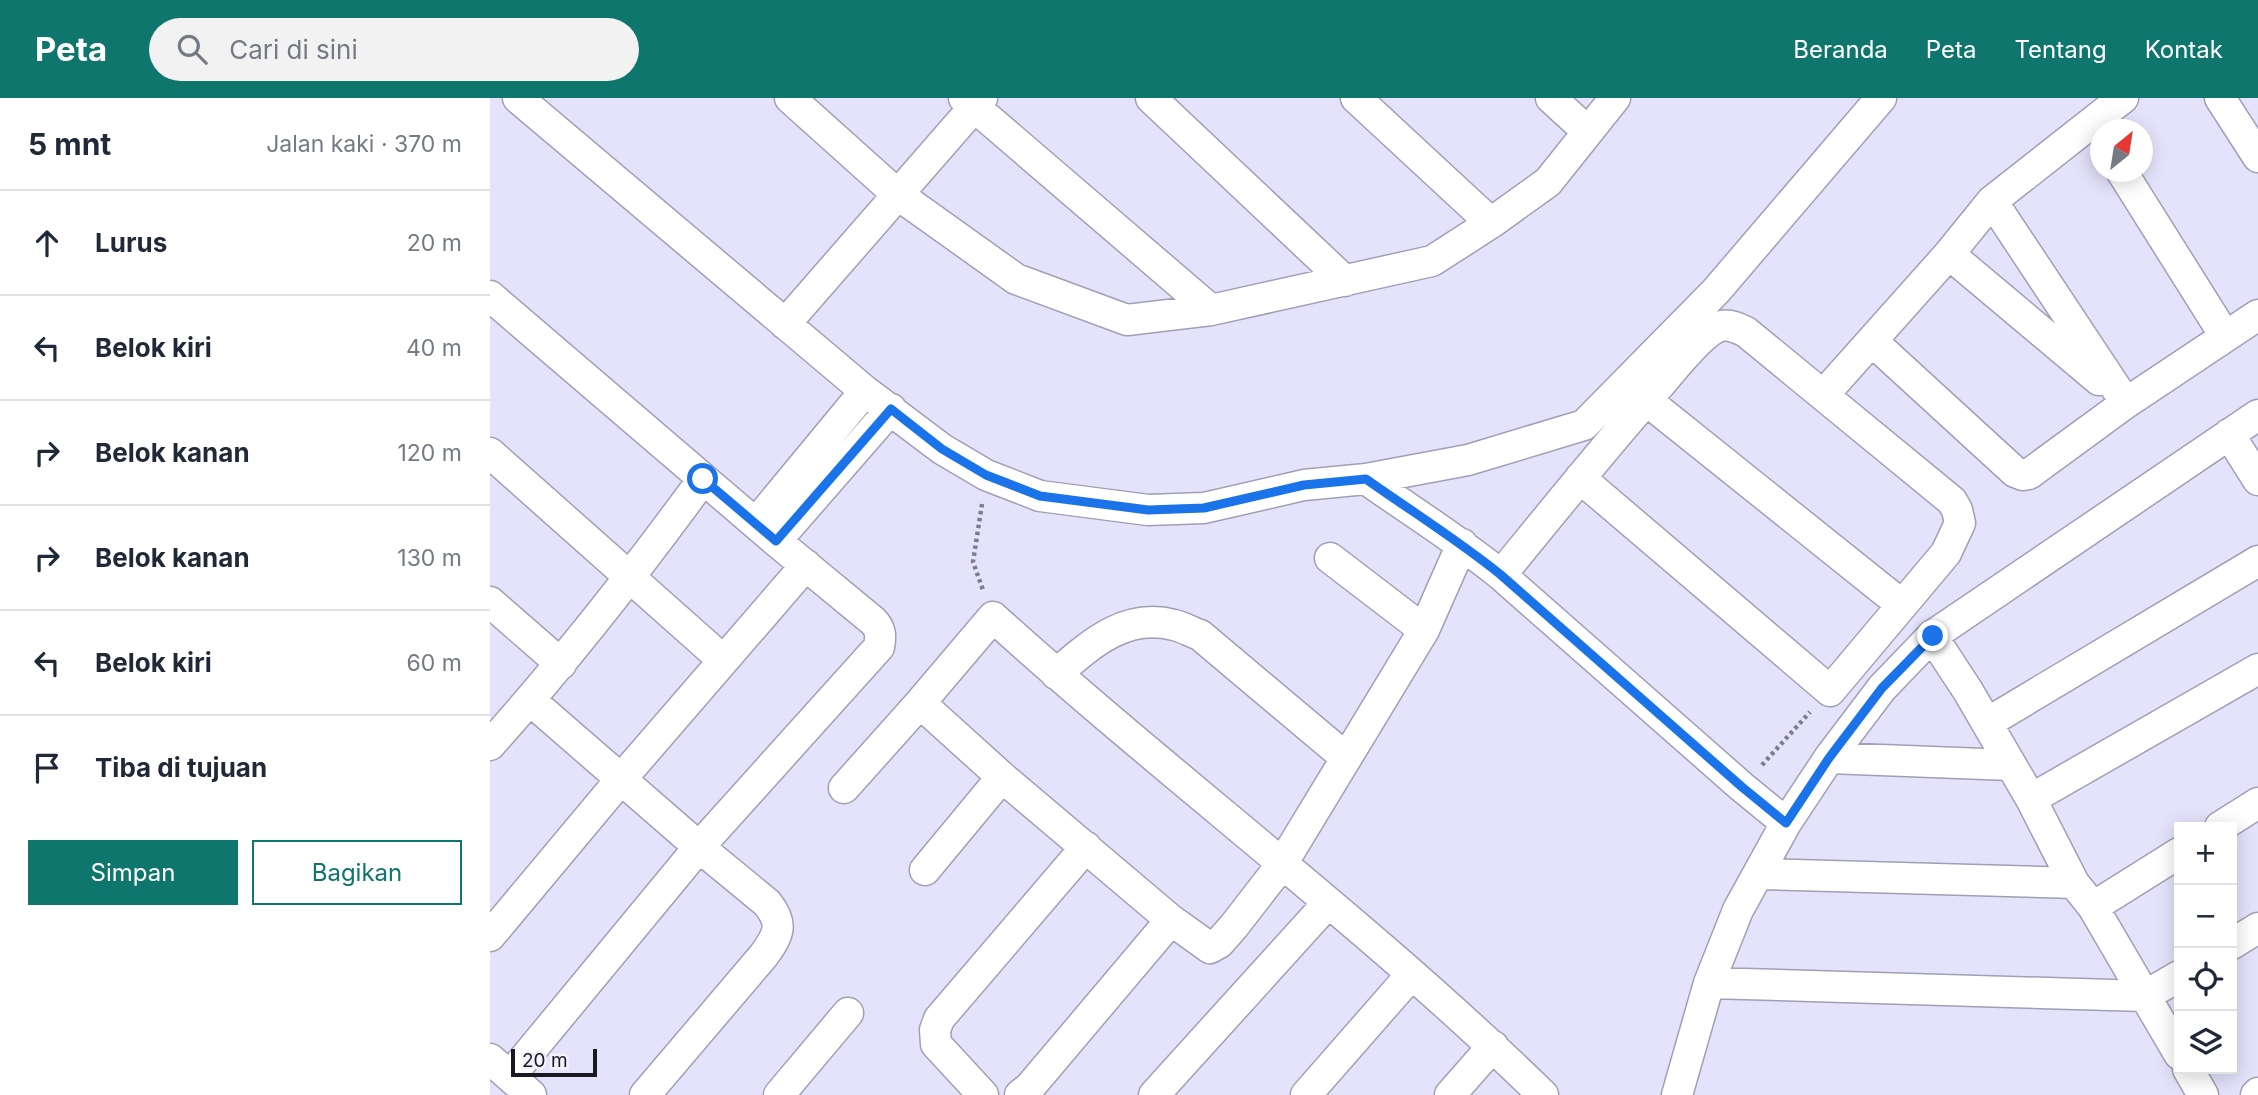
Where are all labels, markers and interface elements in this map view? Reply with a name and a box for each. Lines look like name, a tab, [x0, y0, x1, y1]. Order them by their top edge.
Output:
search box	[149, 18, 639, 81]
text: Peta	[35, 29, 107, 69]
icon: search	[173, 30, 211, 68]
text: Cari di sini	[229, 34, 358, 65]
text: Beranda	[1793, 35, 1888, 64]
text: Peta	[1926, 35, 1976, 64]
text: Tentang	[2014, 35, 2107, 64]
text: Kontak	[2145, 35, 2223, 64]
north arrow	[2090, 119, 2153, 182]
text: 5 mnt	[28, 126, 111, 162]
text: Jalan kaki · 370 m	[266, 130, 462, 158]
icon: ahead	[28, 224, 66, 262]
text: Lurus	[95, 227, 167, 258]
text: 20 m	[407, 229, 462, 257]
icon: left	[28, 329, 66, 367]
text: Belok kiri	[95, 332, 212, 363]
text: 40 m	[406, 334, 462, 362]
icon: right	[28, 434, 66, 472]
text: Belok kanan	[95, 437, 250, 468]
text: 120 m	[397, 439, 462, 467]
route start	[687, 463, 718, 494]
icon: right	[28, 539, 66, 577]
text: Belok kanan	[95, 542, 250, 573]
text: 130 m	[397, 544, 462, 572]
route end	[1917, 620, 1948, 651]
icon: left	[28, 644, 66, 682]
text: Belok kiri	[95, 647, 212, 678]
text: 60 m	[407, 649, 462, 677]
icon: arrive	[28, 749, 66, 787]
text: Tiba di tujuan	[95, 752, 267, 783]
map controls	[2174, 822, 2237, 1074]
button: +	[2174, 822, 2237, 885]
button: Simpan	[28, 840, 238, 905]
button: Bagikan	[252, 840, 462, 905]
button: −	[2174, 885, 2237, 948]
button: locate	[2174, 948, 2237, 1011]
button: layers	[2174, 1011, 2237, 1074]
scale bar	[511, 1046, 597, 1078]
text: 20 m	[522, 1049, 568, 1072]

